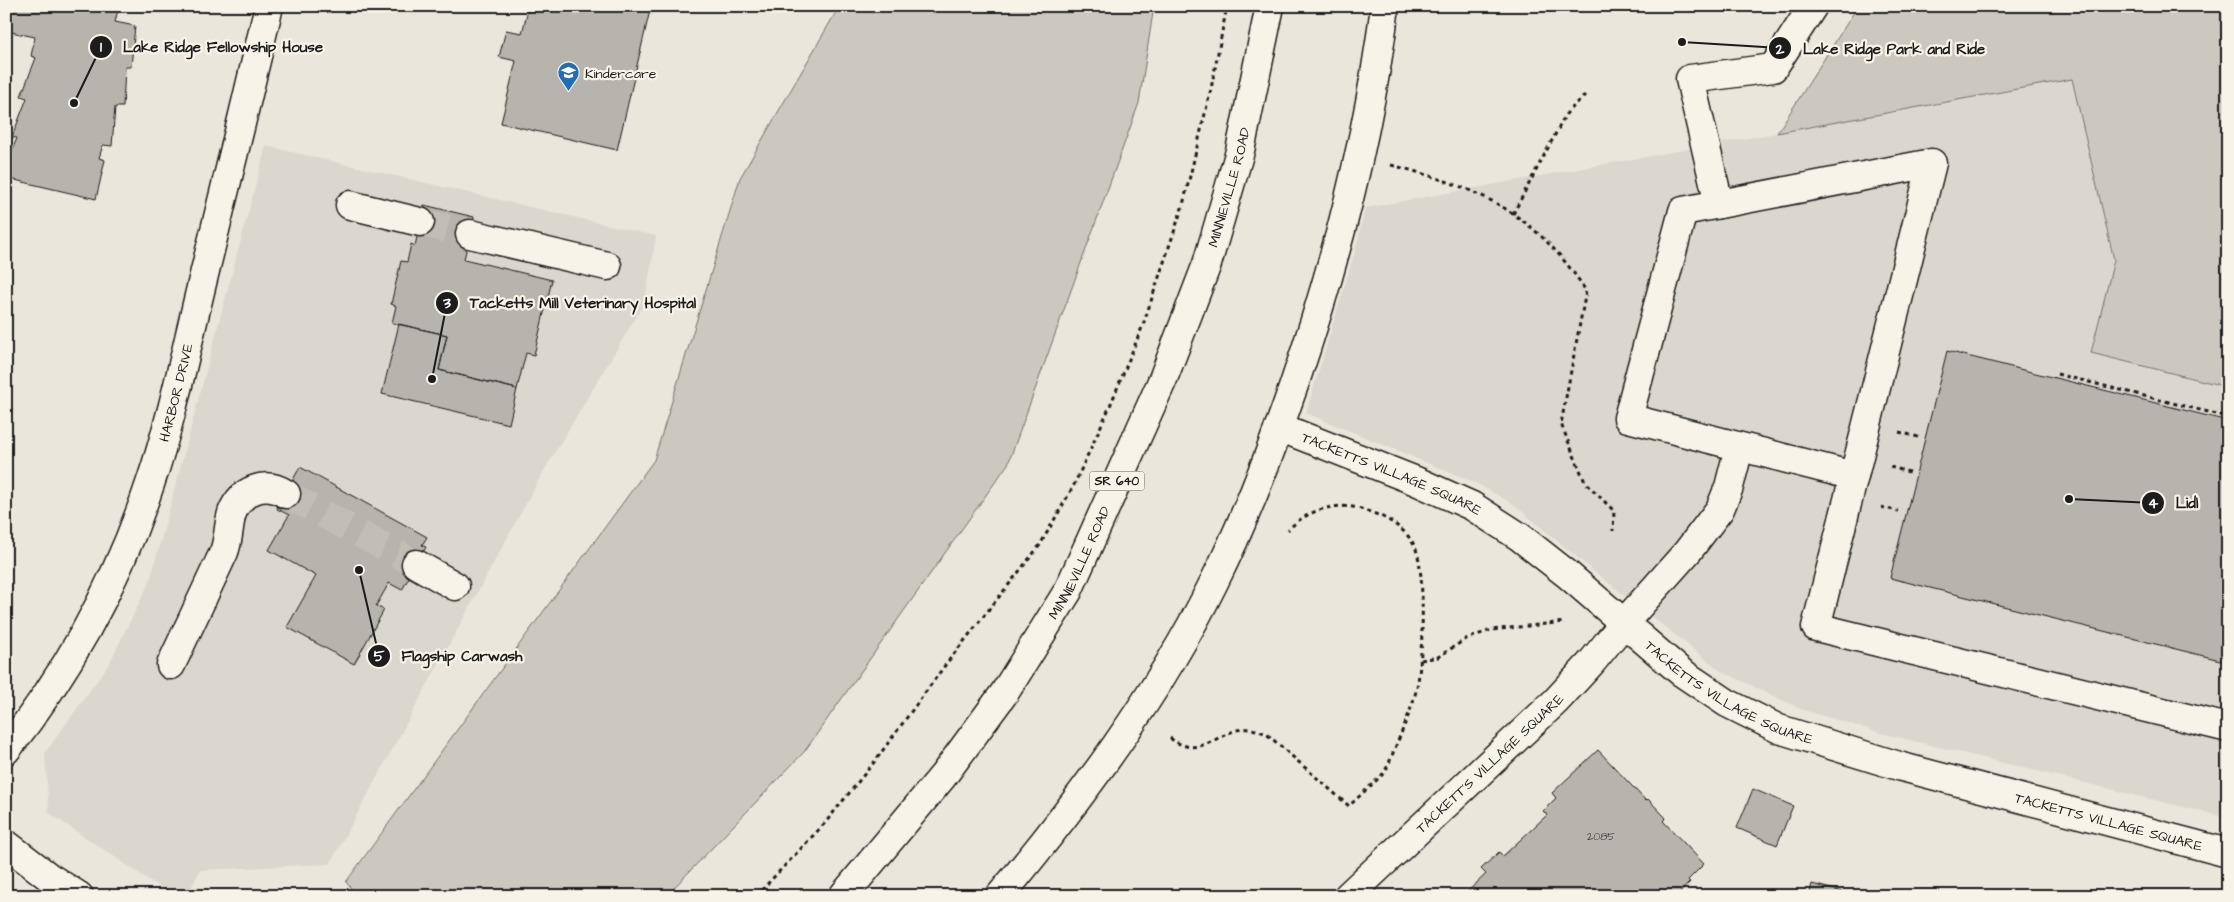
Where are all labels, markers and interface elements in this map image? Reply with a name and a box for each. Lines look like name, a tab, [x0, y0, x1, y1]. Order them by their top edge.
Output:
callout: Lake Ridge Fellowship House	[88, 32, 333, 62]
callout: Lake Ridge Park and Ride	[1768, 33, 1995, 63]
text: 1	[100, 37, 102, 58]
text: Lake Ridge Fellowship House	[123, 37, 323, 60]
text: 2	[1775, 39, 1785, 60]
text: Lake Ridge Park and Ride	[1803, 39, 1985, 62]
school or university icon: Kindercare	[557, 61, 581, 92]
place label: Kindercare	[585, 64, 657, 84]
street label: MINNIEVILLE ROAD	[1203, 126, 1256, 250]
callout: Tacketts Mill Veterinary Hospital	[435, 288, 706, 318]
text: 3	[442, 293, 451, 314]
text: Tacketts Mill Veterinary Hospital	[469, 293, 697, 315]
street label: HARBOR DRIVE	[155, 341, 199, 444]
street label: TACKETTS VILLAGE SQUARE	[1298, 428, 1486, 521]
road number: SR 640	[1090, 472, 1144, 491]
callout: Lidl	[2140, 488, 2208, 518]
text: 4	[2148, 493, 2159, 514]
text: Lidl	[2176, 493, 2199, 514]
street label: MINNIEVILLE ROAD	[1044, 503, 1116, 623]
street label: TACKETTS VILLAGE SQUARE	[1640, 636, 1816, 750]
callout: Flagship Carwash	[366, 641, 532, 671]
text: 5	[374, 646, 385, 667]
text: Flagship Carwash	[402, 646, 523, 669]
street label: TACKETT'S VILLAGE SQUARE	[1412, 689, 1569, 838]
street label: TACKETTS VILLAGE SQUARE	[2012, 788, 2205, 857]
house number: 2085	[1587, 829, 1615, 844]

